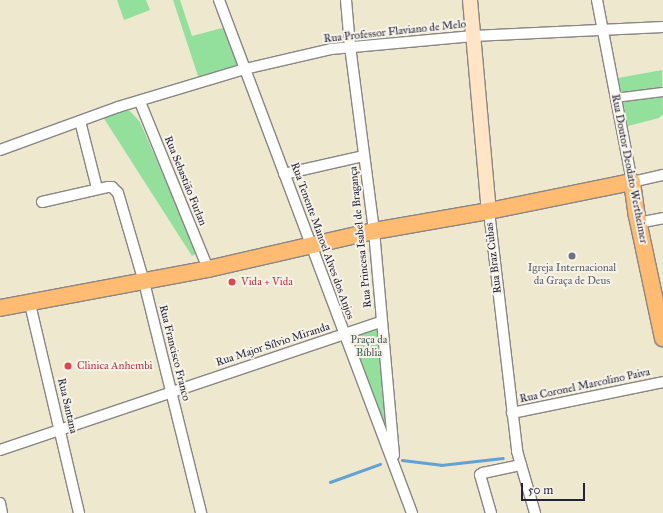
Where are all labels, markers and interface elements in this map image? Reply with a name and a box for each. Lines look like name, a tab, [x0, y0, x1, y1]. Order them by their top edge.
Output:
street label: Rua Professor Flaviano de Melo	[323, 18, 467, 46]
street label: Rua Doutor Deodato Wertheimer	[608, 93, 650, 245]
street label: Rua Sebastião Furlan	[161, 134, 209, 228]
street label: Rua Tenente Manoel Alves dos Anjos	[287, 161, 357, 321]
street label: Rua Princesa Isabel de Bragança	[347, 166, 375, 308]
street label: Rua Braz Cubas	[483, 222, 505, 294]
marker: Igreja Internacional da Graça de Deus	[567, 251, 577, 261]
place label: Igreja Internacional da Graça de Deus	[528, 262, 616, 288]
place label: Vida + Vida	[241, 275, 293, 289]
marker: Vida + Vida	[226, 276, 238, 288]
street label: Rua Francisco Franco	[156, 304, 192, 402]
street label: Rua Major Sílvio Miranda	[214, 320, 332, 370]
park label: Praça da Bíblia	[351, 334, 387, 360]
place label: Clinica Anhembi	[77, 359, 153, 373]
marker: Clinica Anhembi	[62, 360, 74, 372]
street label: Rua Coronel Marcolino Paiva	[519, 366, 651, 406]
street label: Rua Santana	[54, 377, 80, 435]
scale bar	[523, 475, 587, 501]
text: 50 m	[528, 483, 553, 497]

